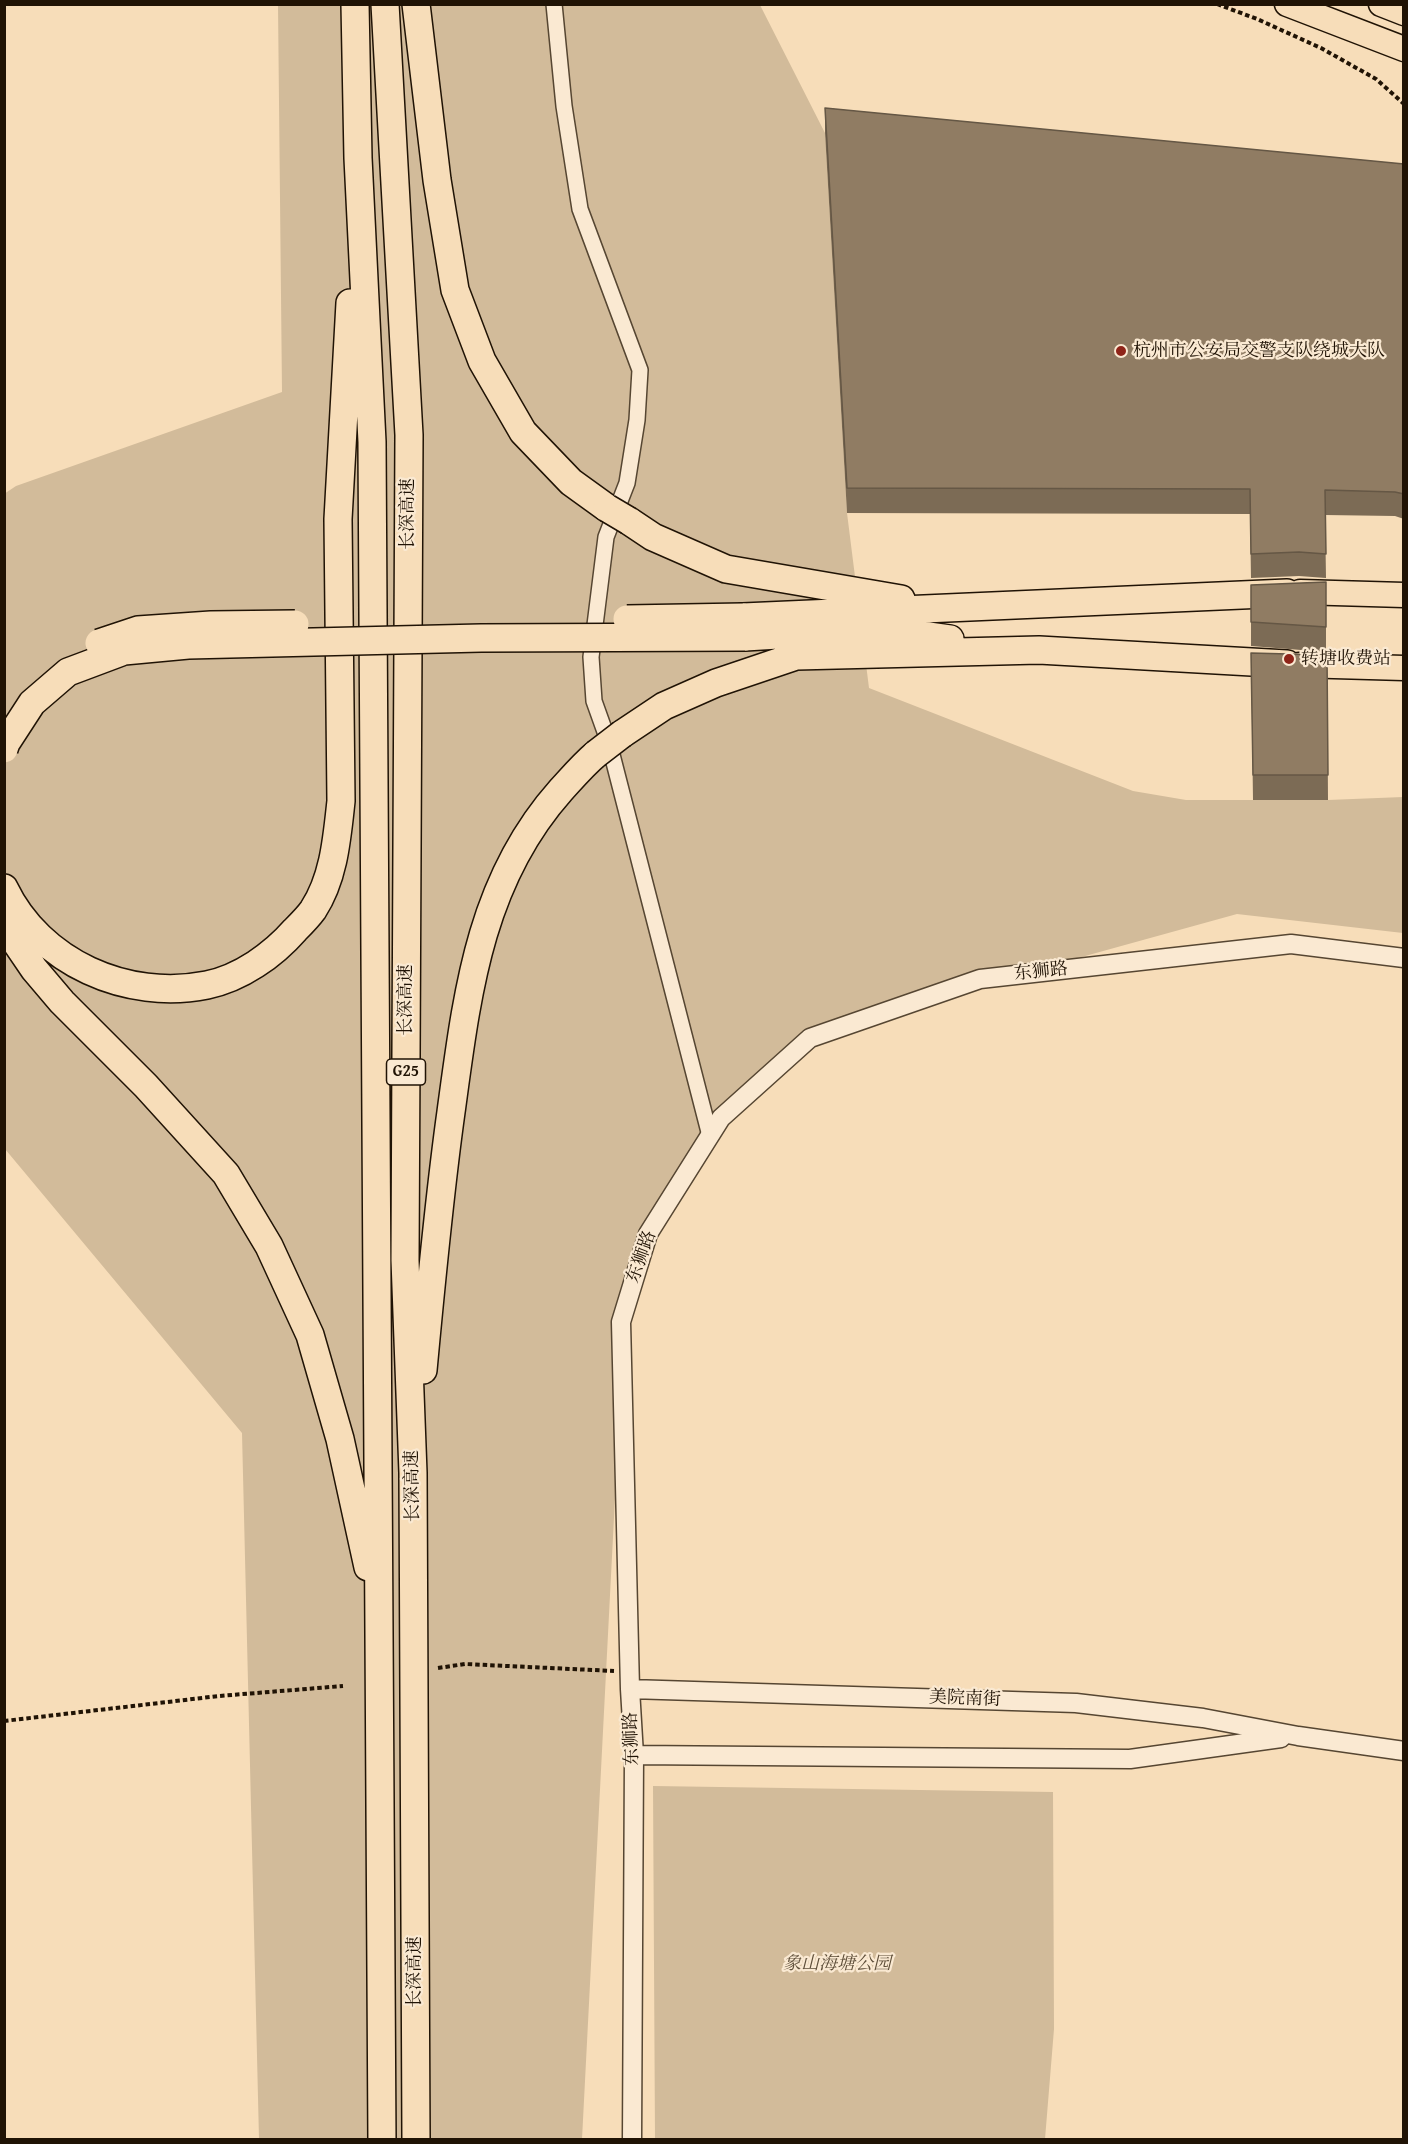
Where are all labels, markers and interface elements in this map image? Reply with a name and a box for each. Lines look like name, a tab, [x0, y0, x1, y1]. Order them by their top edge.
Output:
place label: 杭州市公安局交警支队绕城大队	[1133, 340, 1385, 362]
marker: 杭州市公安局交警支队绕城大队	[1114, 344, 1128, 358]
street label: 长深高速	[397, 478, 419, 550]
place label: 转塘收费站	[1301, 648, 1391, 670]
marker: 转塘收费站	[1282, 652, 1296, 666]
street label: 东狮路	[1013, 958, 1069, 986]
street label: 长深高速	[395, 964, 417, 1036]
road number: G25	[386, 1059, 426, 1085]
street label: 东狮路	[623, 1228, 661, 1286]
street label: 长深高速	[402, 1450, 424, 1522]
street label: 美院南街	[929, 1687, 1001, 1711]
street label: 东狮路	[620, 1712, 644, 1766]
street label: 长深高速	[404, 1936, 426, 2008]
park label: 象山海塘公园	[783, 1953, 891, 1975]

